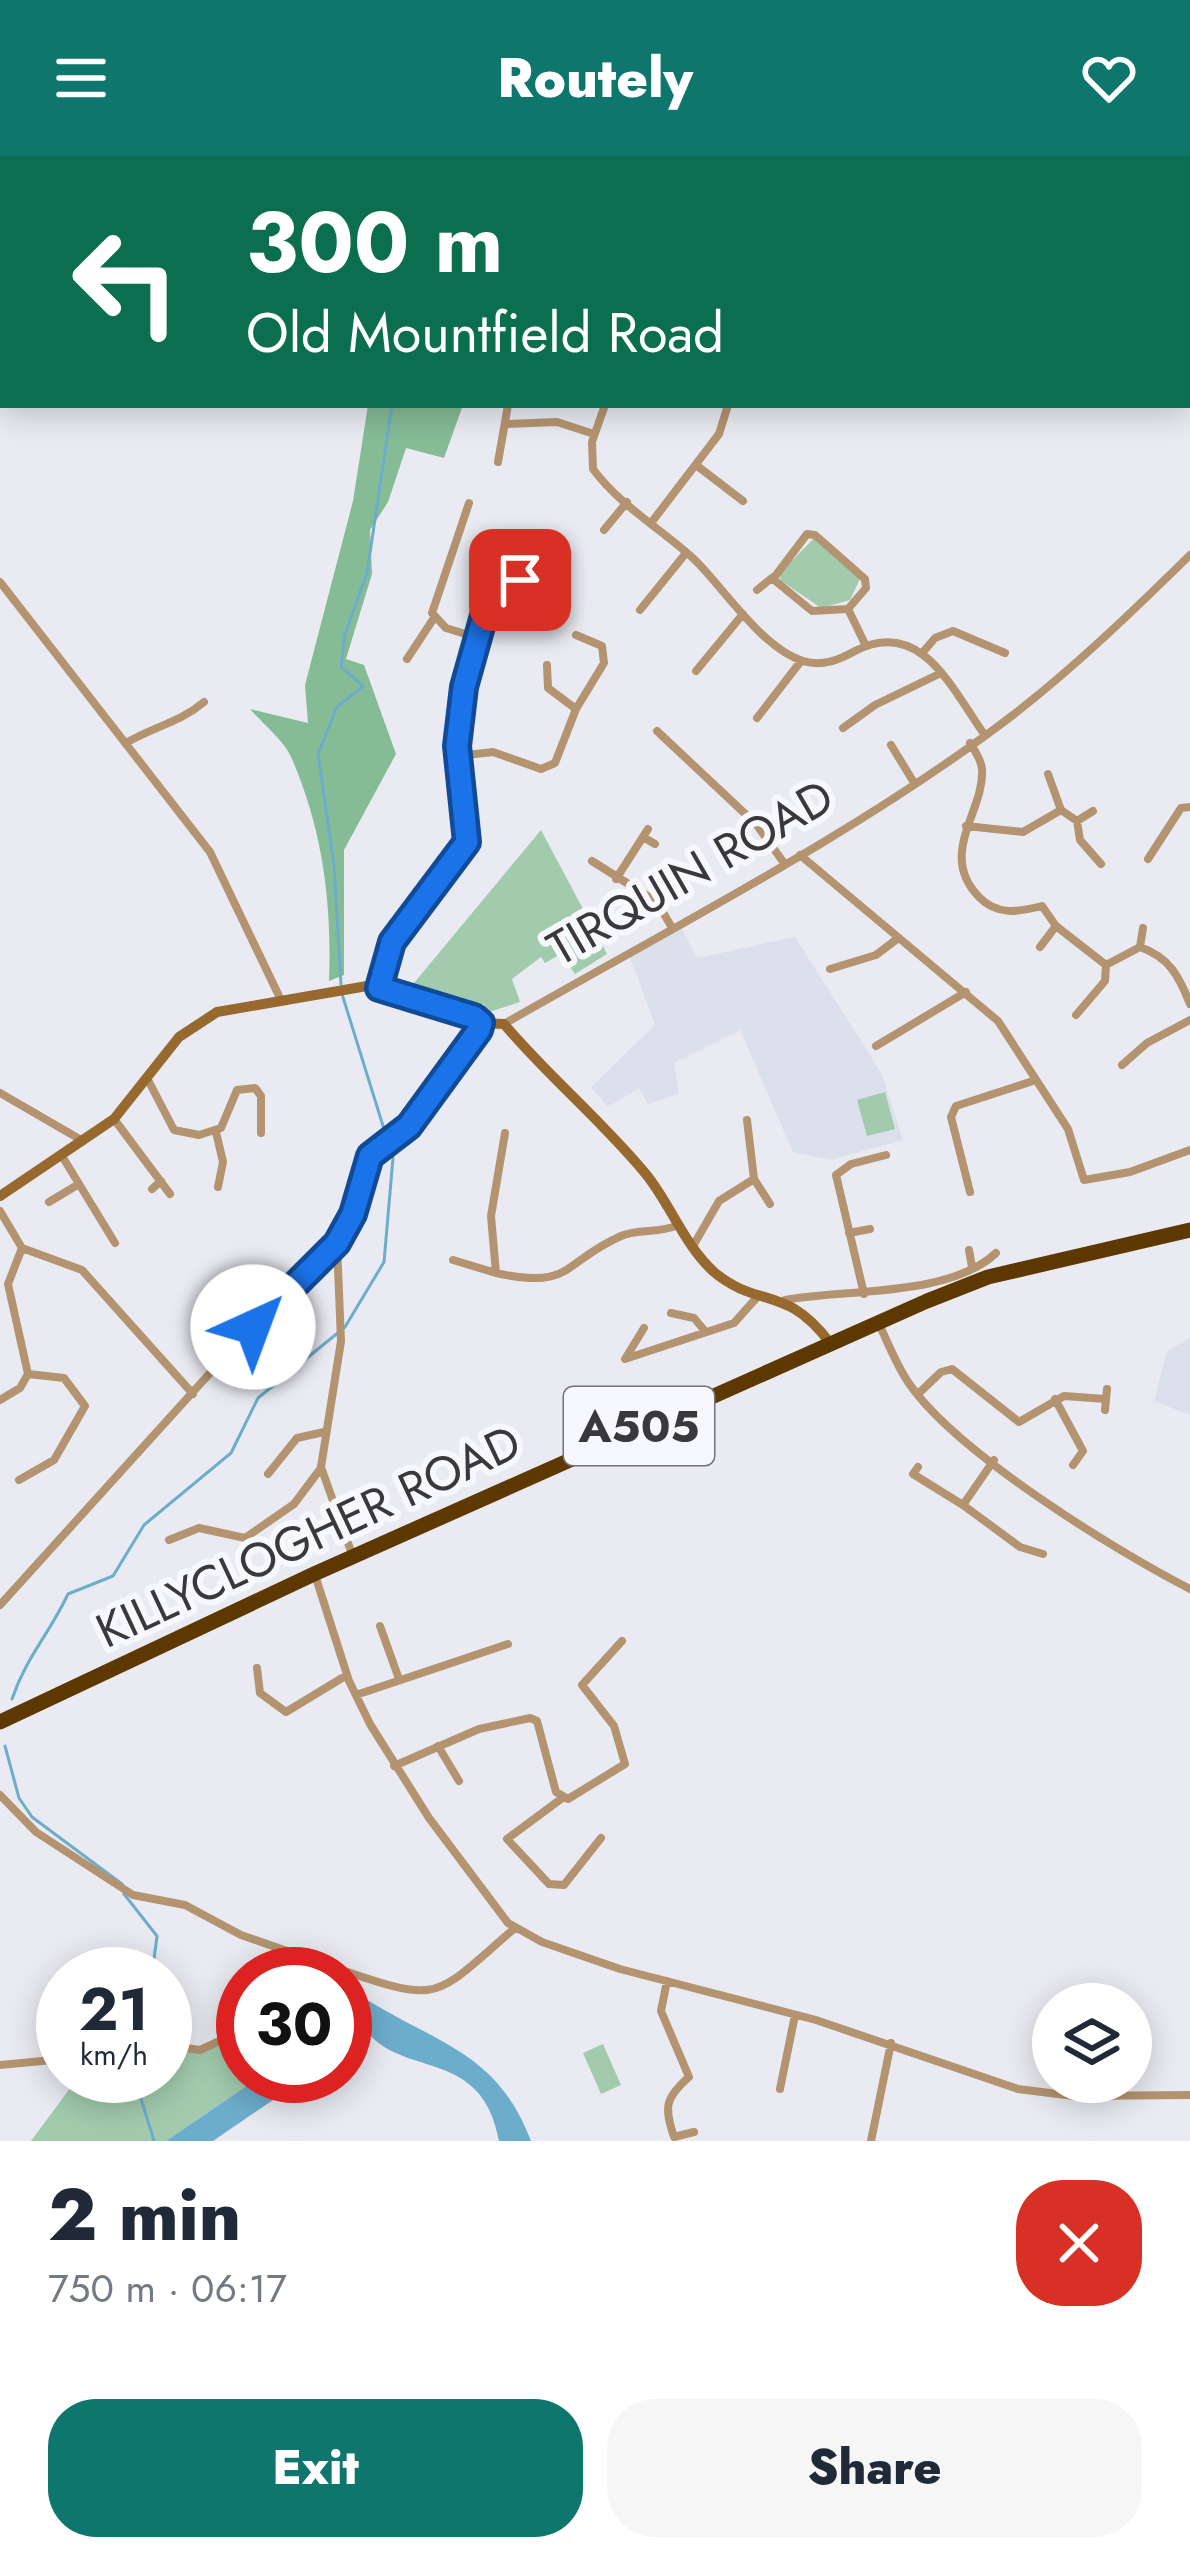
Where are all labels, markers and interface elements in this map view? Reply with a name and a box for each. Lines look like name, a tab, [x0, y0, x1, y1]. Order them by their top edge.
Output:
text: Routely	[497, 39, 693, 117]
icon: menu	[48, 45, 114, 111]
icon: heart	[1076, 45, 1142, 111]
text: 300 m	[246, 182, 503, 304]
icon: left	[48, 204, 204, 360]
text: Old Mountfield Road	[246, 294, 724, 372]
pin	[469, 529, 571, 631]
icon: arrive	[487, 547, 553, 613]
street label: TIRQUIN ROAD	[534, 763, 846, 982]
position arrow	[190, 1264, 316, 1390]
road number: A505	[564, 1387, 714, 1465]
street label: KILLYCLOGHER ROAD	[85, 1408, 532, 1665]
speed limit sign: 30	[216, 1947, 372, 2103]
text: 21	[79, 1966, 149, 2053]
map controls	[1032, 1983, 1152, 2103]
button: layers	[1032, 1983, 1152, 2103]
text: km/h	[80, 2033, 148, 2076]
text: 2 min	[48, 2163, 241, 2267]
button: close	[1016, 2180, 1142, 2306]
text: 750 m · 06:17	[48, 2260, 287, 2317]
button: Exit	[48, 2399, 583, 2537]
button: Share	[607, 2399, 1142, 2537]

